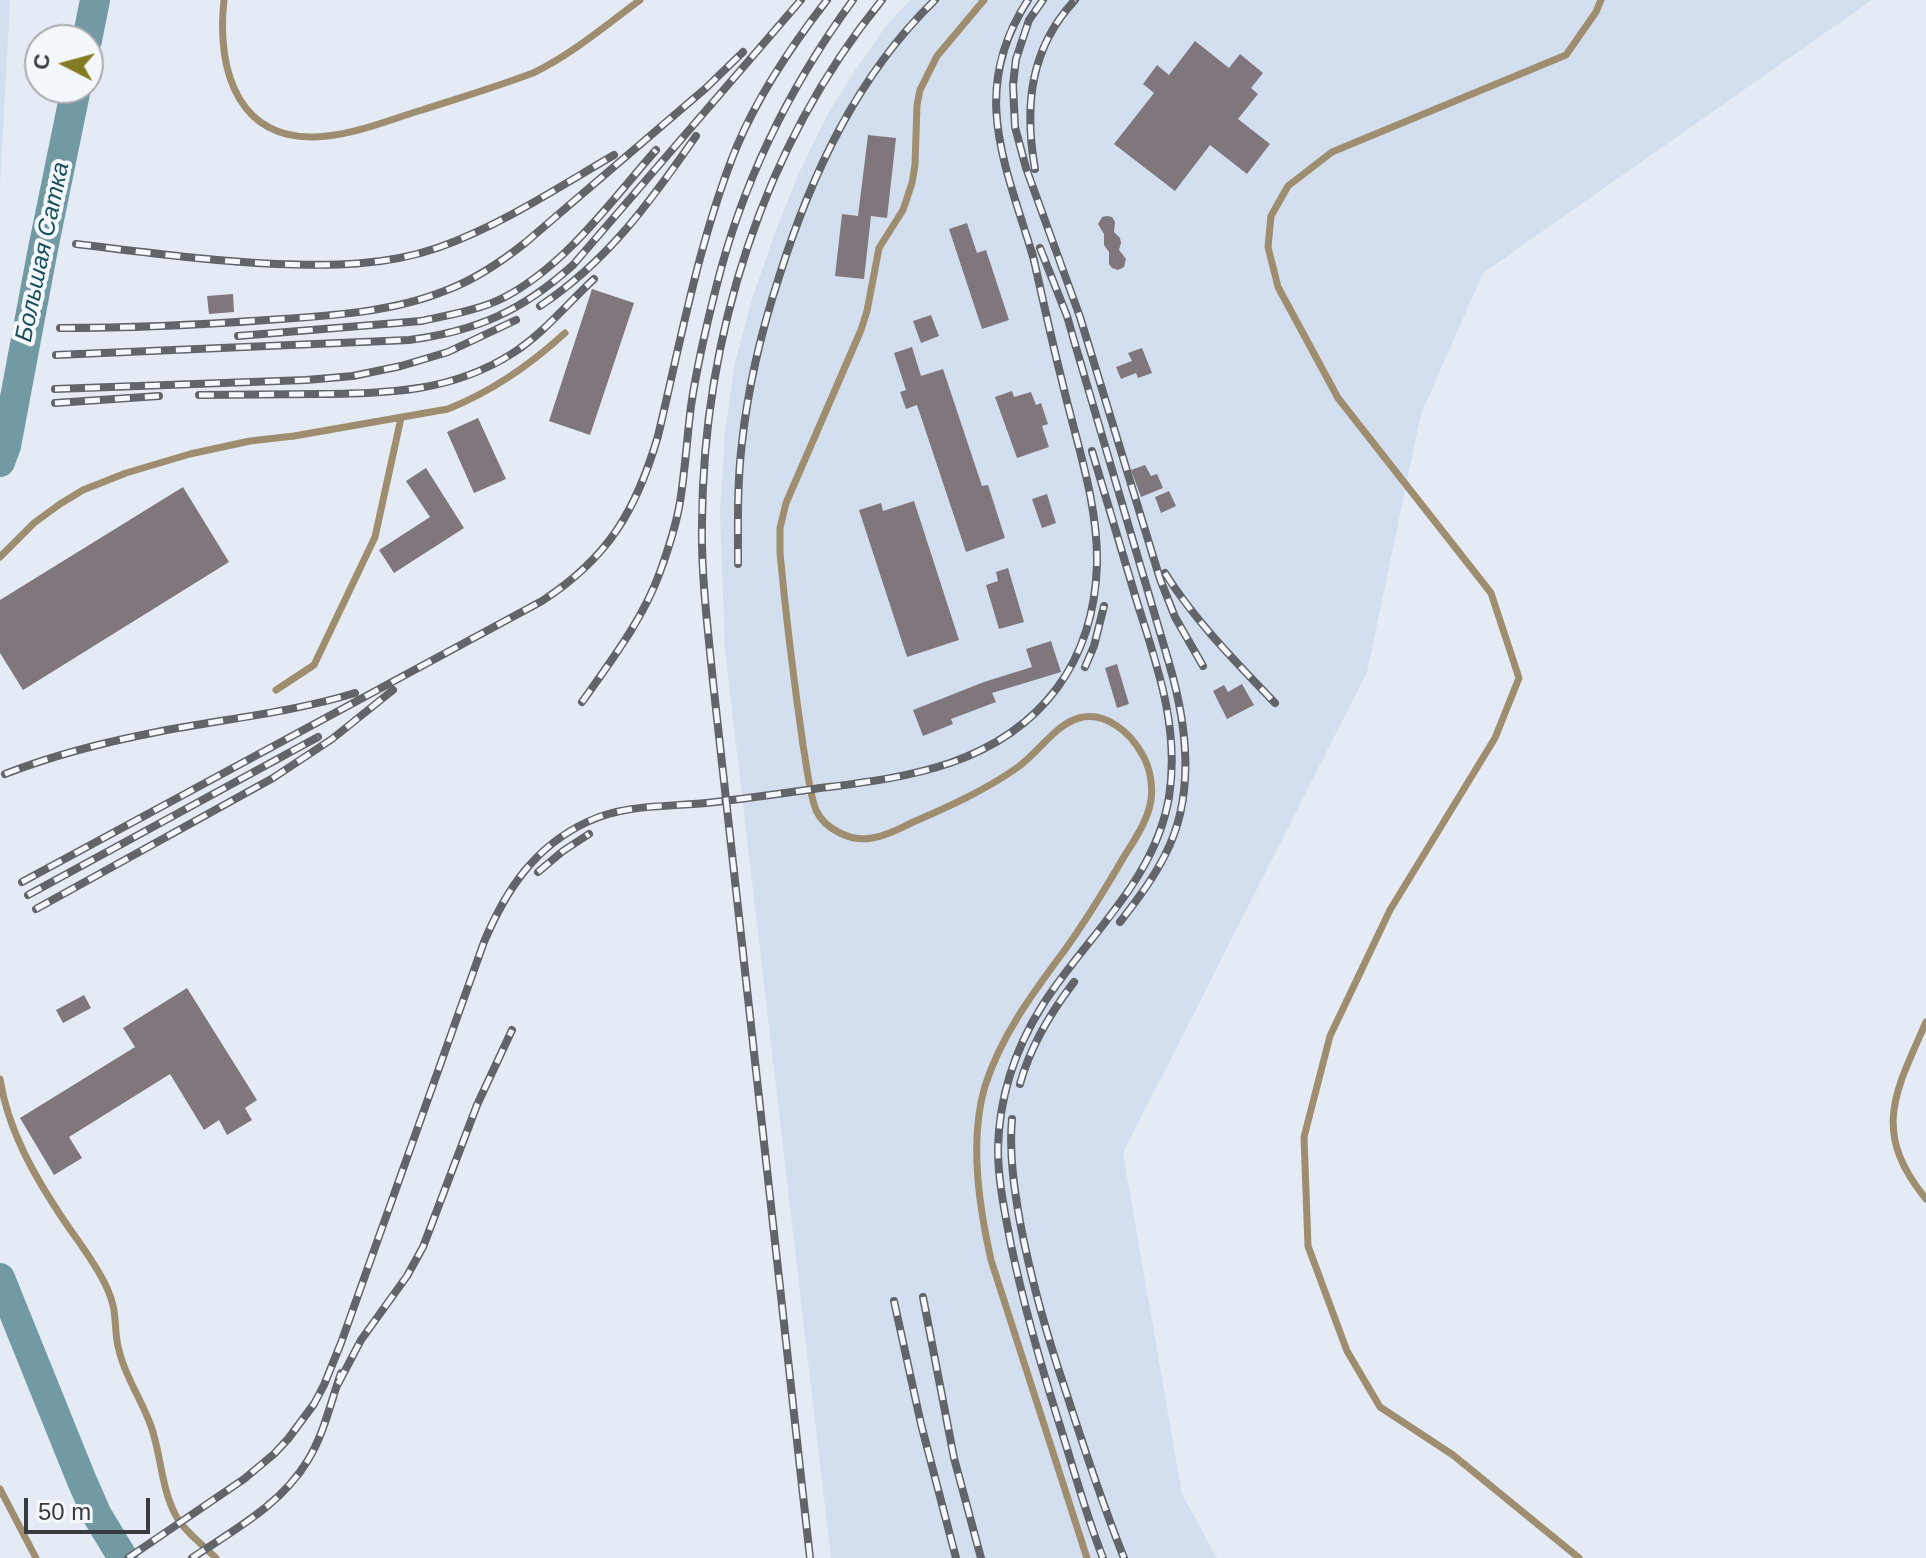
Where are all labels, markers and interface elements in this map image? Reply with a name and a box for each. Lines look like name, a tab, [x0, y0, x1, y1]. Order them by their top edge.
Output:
north arrow	[24, 24, 104, 104]
text: С	[28, 52, 55, 71]
water label: Большая Сатка	[10, 160, 76, 344]
scale bar	[28, 1482, 154, 1532]
text: 50 m	[38, 1498, 91, 1525]

